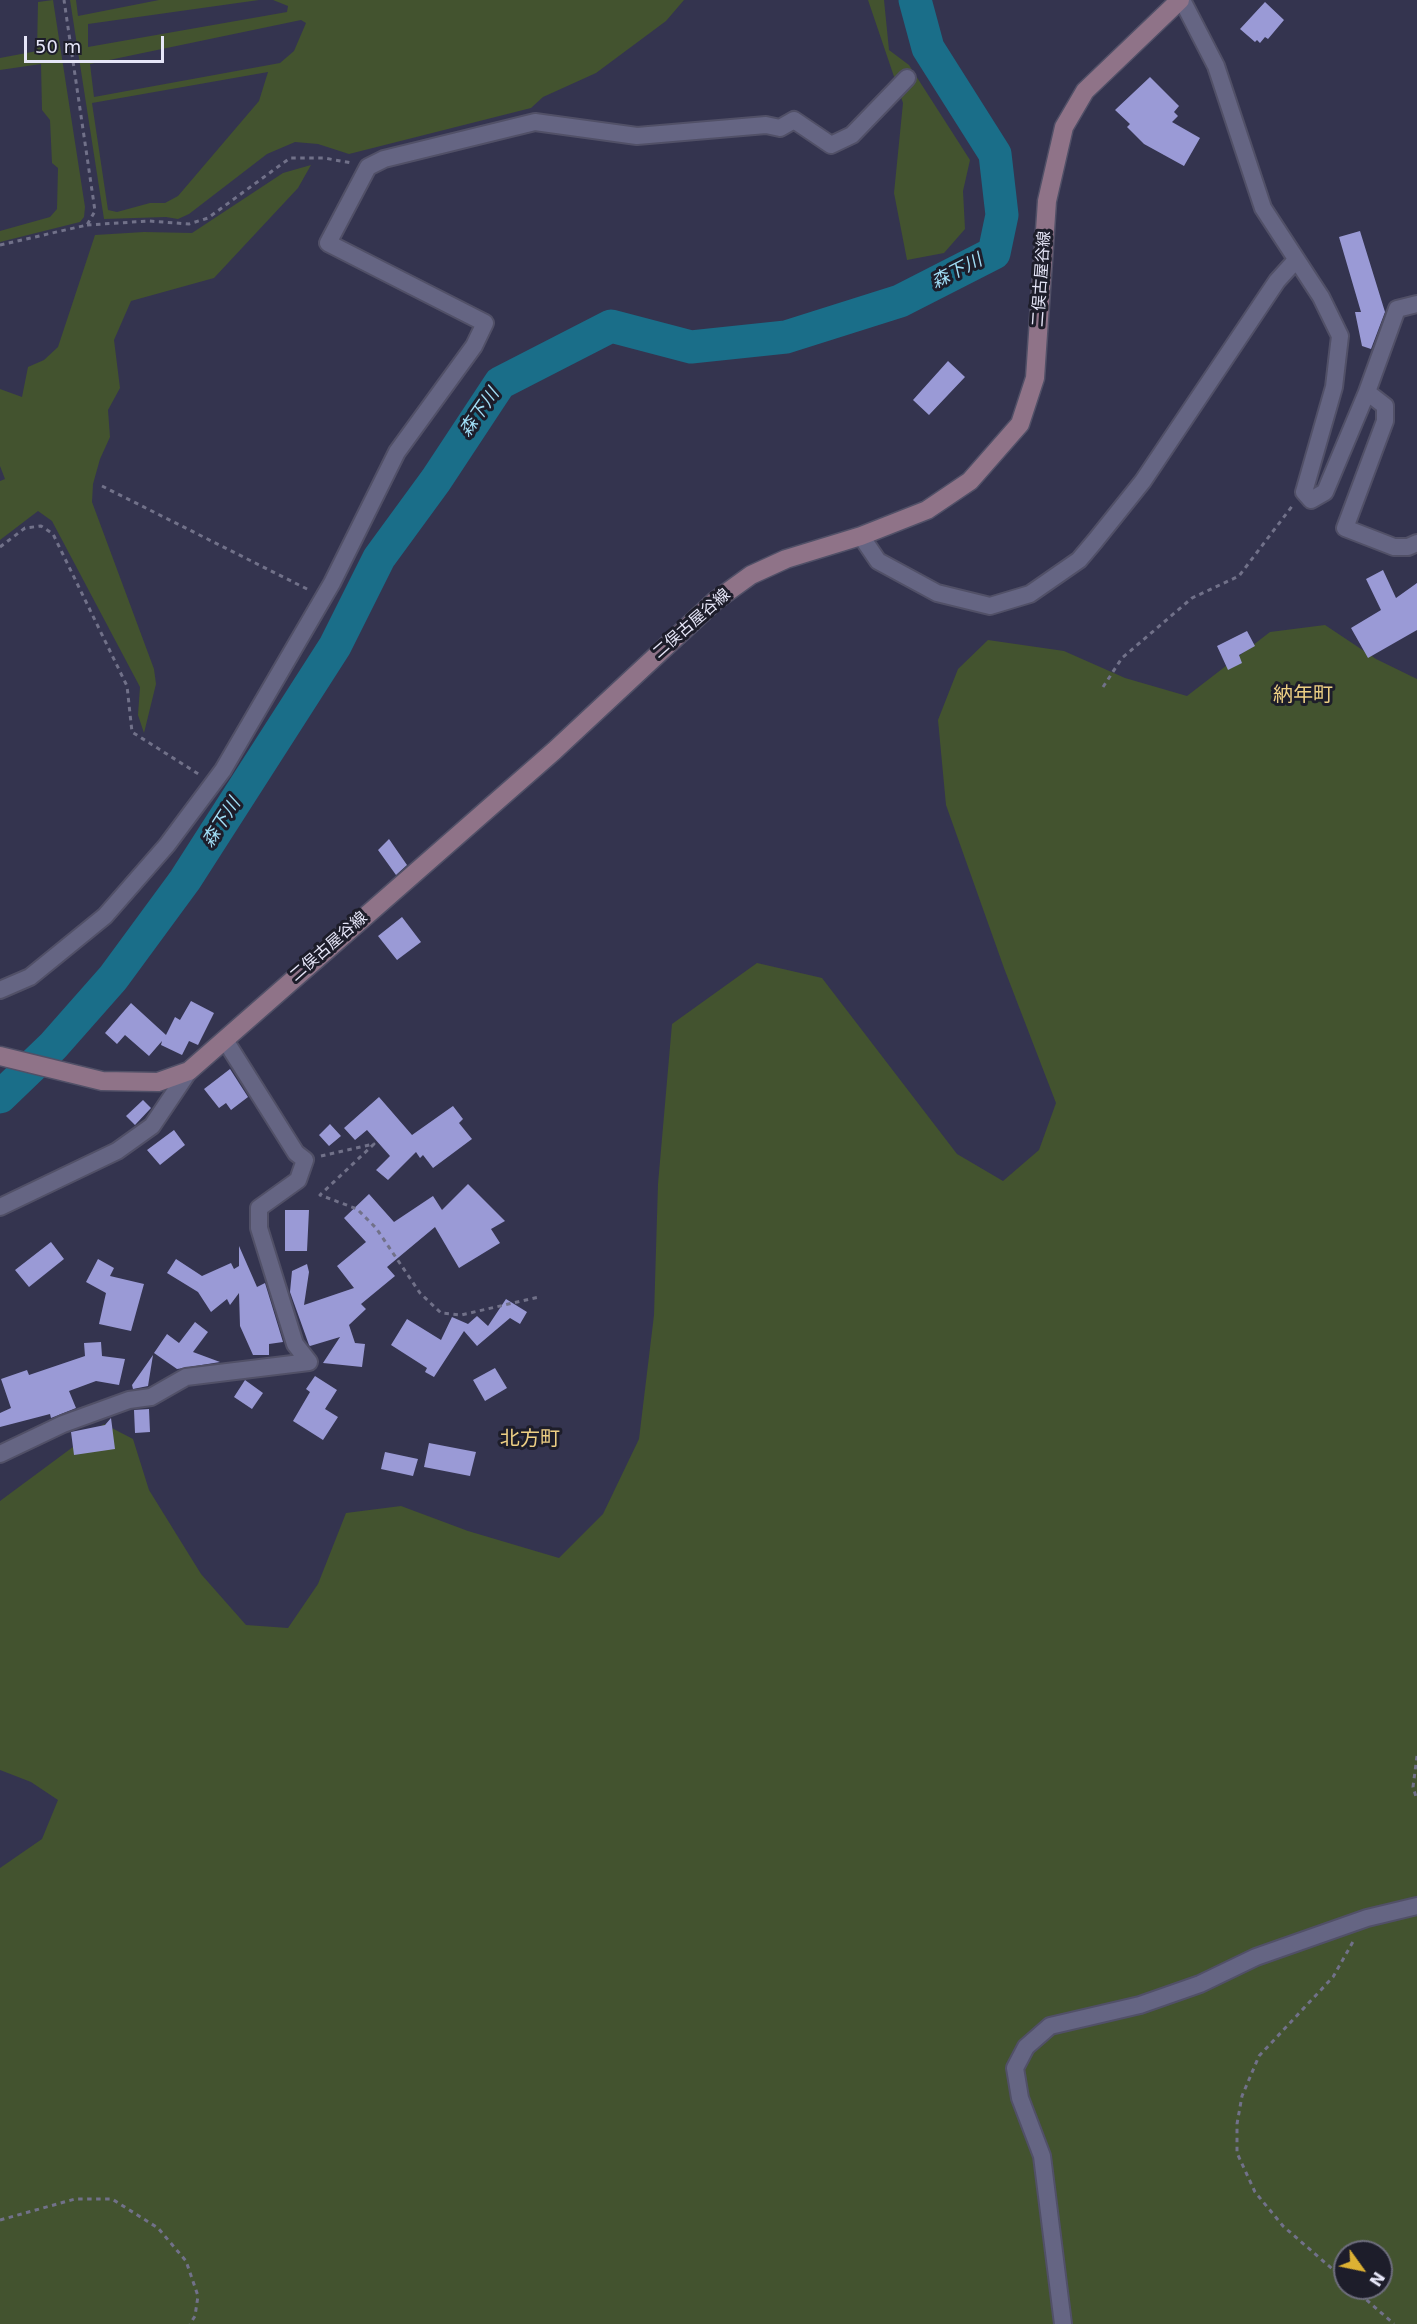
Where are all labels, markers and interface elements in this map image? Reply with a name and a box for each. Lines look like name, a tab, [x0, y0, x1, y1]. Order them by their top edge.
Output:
scale bar	[27, 24, 166, 62]
text: 50 m	[35, 36, 81, 57]
street label: 二俣古屋谷線	[1029, 230, 1055, 328]
water label: 森下川	[928, 250, 986, 294]
water label: 森下川	[456, 385, 504, 441]
street label: 二俣古屋谷線	[649, 585, 735, 663]
district label: 納年町	[1273, 684, 1333, 708]
water label: 森下川	[198, 794, 246, 852]
street label: 二俣古屋谷線	[286, 908, 372, 986]
district label: 北方町	[500, 1428, 560, 1452]
north arrow	[1333, 2240, 1393, 2300]
text: N	[1365, 2268, 1388, 2290]

